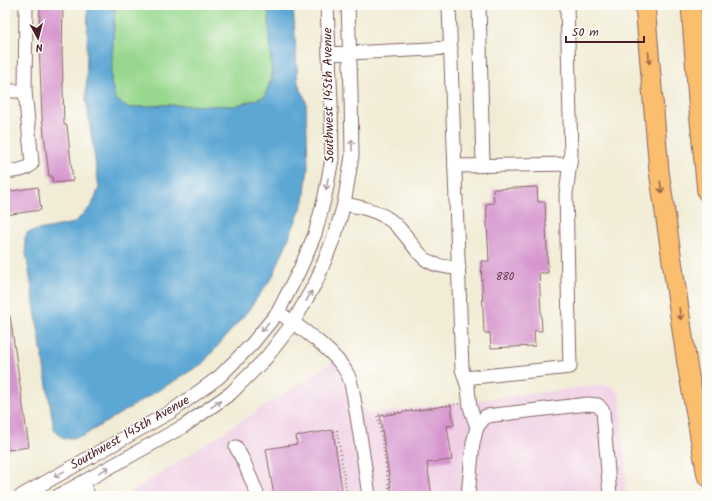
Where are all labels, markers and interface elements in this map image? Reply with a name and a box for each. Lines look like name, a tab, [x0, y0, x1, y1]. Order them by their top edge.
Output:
north arrow	[18, 18, 58, 58]
scale bar	[566, 18, 644, 44]
text: 50 m	[572, 23, 599, 42]
street label: Southwest 145th Avenue	[317, 27, 341, 163]
text: N	[35, 38, 44, 56]
one-way arrow	[645, 51, 653, 64]
one-way arrow	[348, 139, 356, 152]
one-way arrow	[323, 177, 331, 190]
one-way arrow	[657, 180, 665, 193]
house number: 880	[496, 268, 515, 286]
one-way arrow	[305, 290, 313, 302]
one-way arrow	[676, 307, 684, 320]
one-way arrow	[261, 322, 270, 333]
street label: Southwest 145th Avenue	[66, 390, 194, 476]
one-way arrow	[210, 400, 221, 408]
one-way arrow	[98, 466, 110, 474]
one-way arrow	[53, 471, 65, 478]

